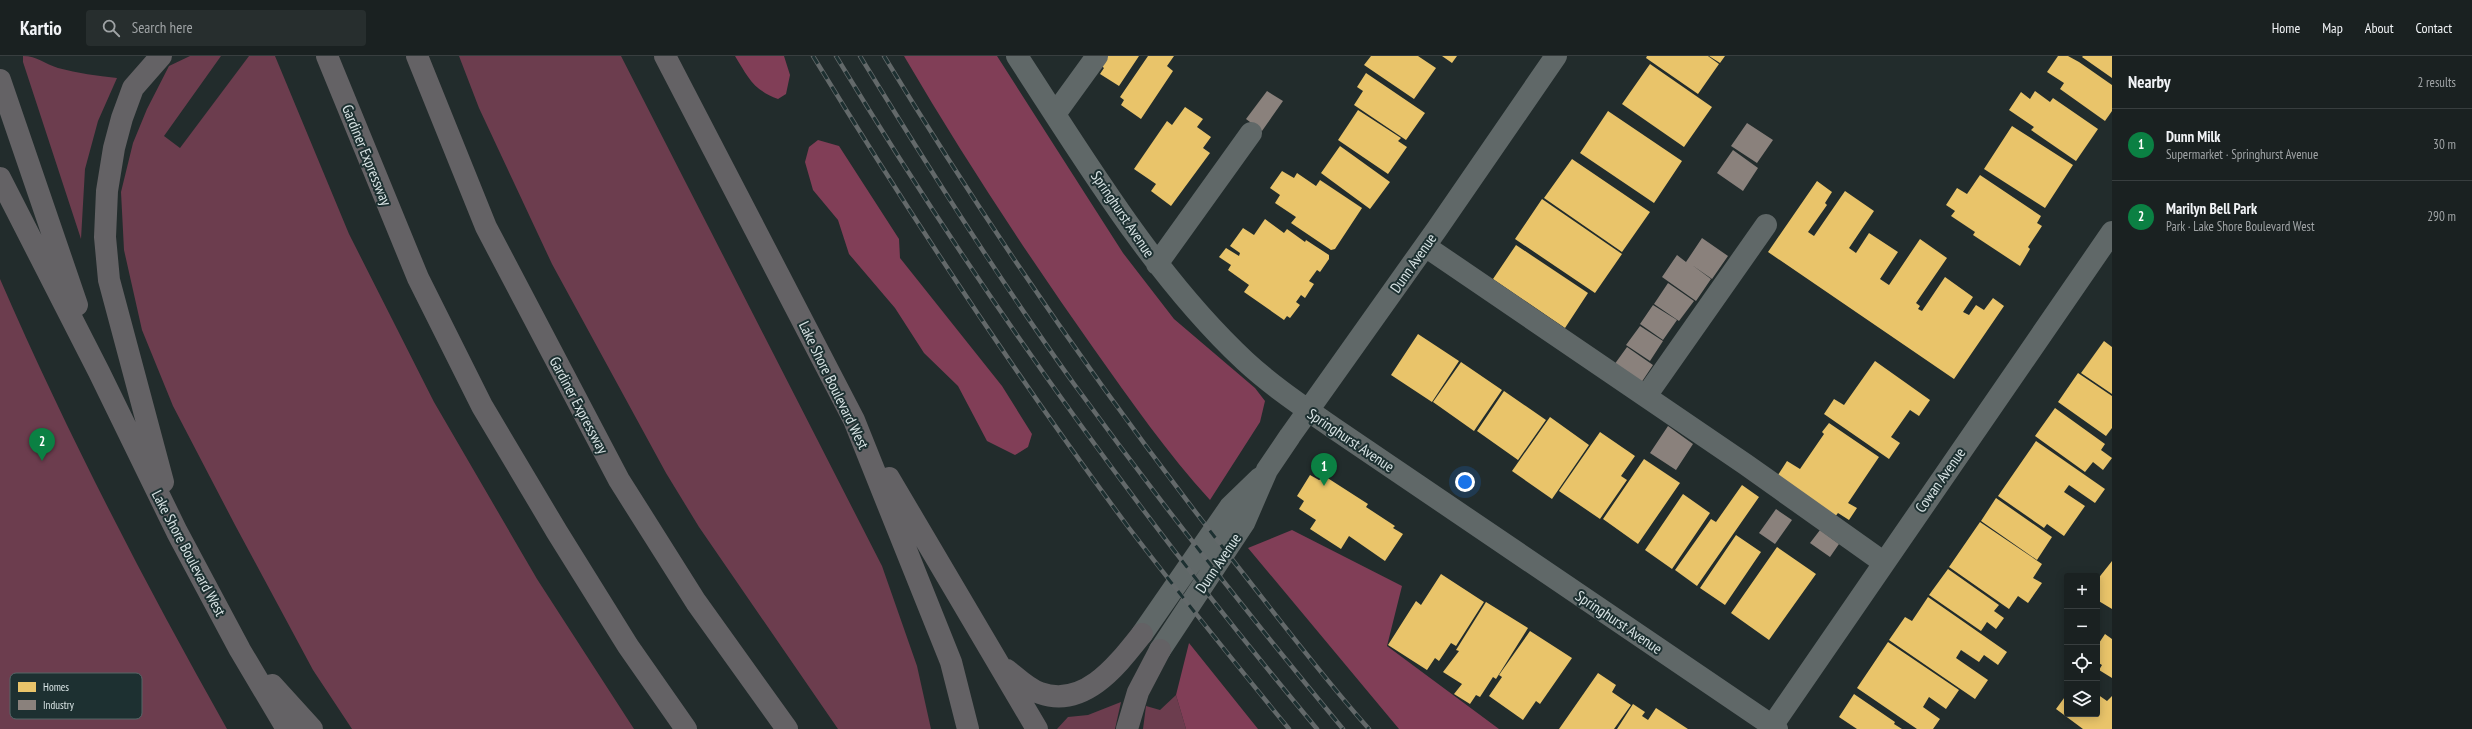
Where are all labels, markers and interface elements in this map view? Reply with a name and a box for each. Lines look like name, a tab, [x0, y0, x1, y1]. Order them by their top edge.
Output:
search box	[86, 10, 366, 46]
text: Kartio	[20, 16, 62, 40]
icon: search	[100, 17, 122, 39]
text: Search here	[132, 18, 193, 37]
text: Home	[2272, 19, 2300, 37]
text: Map	[2322, 19, 2343, 37]
text: About	[2365, 19, 2394, 37]
text: Contact	[2416, 19, 2452, 37]
text: Nearby	[2128, 71, 2171, 93]
text: 2 results	[2417, 74, 2456, 91]
street label: Gardiner Expressway	[338, 102, 396, 209]
text: Dunn Milk	[2166, 127, 2220, 146]
text: 1	[2138, 136, 2144, 153]
text: 30 m	[2433, 136, 2456, 153]
text: Supermarket · Springhurst Avenue	[2166, 146, 2318, 163]
street label: Springhurst Avenue	[1087, 167, 1159, 261]
text: Marilyn Bell Park	[2166, 199, 2257, 218]
text: 2	[2138, 208, 2144, 225]
text: 290 m	[2427, 208, 2456, 225]
text: Park · Lake Shore Boulevard West	[2166, 218, 2314, 235]
street label: Dunn Avenue	[1386, 230, 1440, 296]
street label: Lake Shore Boulevard West	[795, 318, 873, 452]
street label: Gardiner Expressway	[545, 353, 613, 457]
street label: Springhurst Avenue	[1304, 404, 1398, 476]
pin: 2	[29, 428, 55, 461]
street label: Cowan Avenue	[1911, 444, 1969, 516]
pin: 1	[1311, 453, 1337, 486]
your location	[1455, 472, 1475, 492]
street label: Lake Shore Boulevard West	[148, 487, 230, 619]
street label: Dunn Avenue	[1191, 529, 1245, 597]
map controls	[2064, 573, 2100, 717]
button: +	[2064, 573, 2100, 609]
street label: Springhurst Avenue	[1572, 586, 1666, 658]
button: −	[2064, 609, 2100, 645]
button: locate	[2064, 645, 2100, 681]
legend	[10, 673, 142, 719]
text: Homes	[43, 680, 69, 694]
button: layers	[2064, 681, 2100, 717]
text: Industry	[43, 698, 75, 712]

